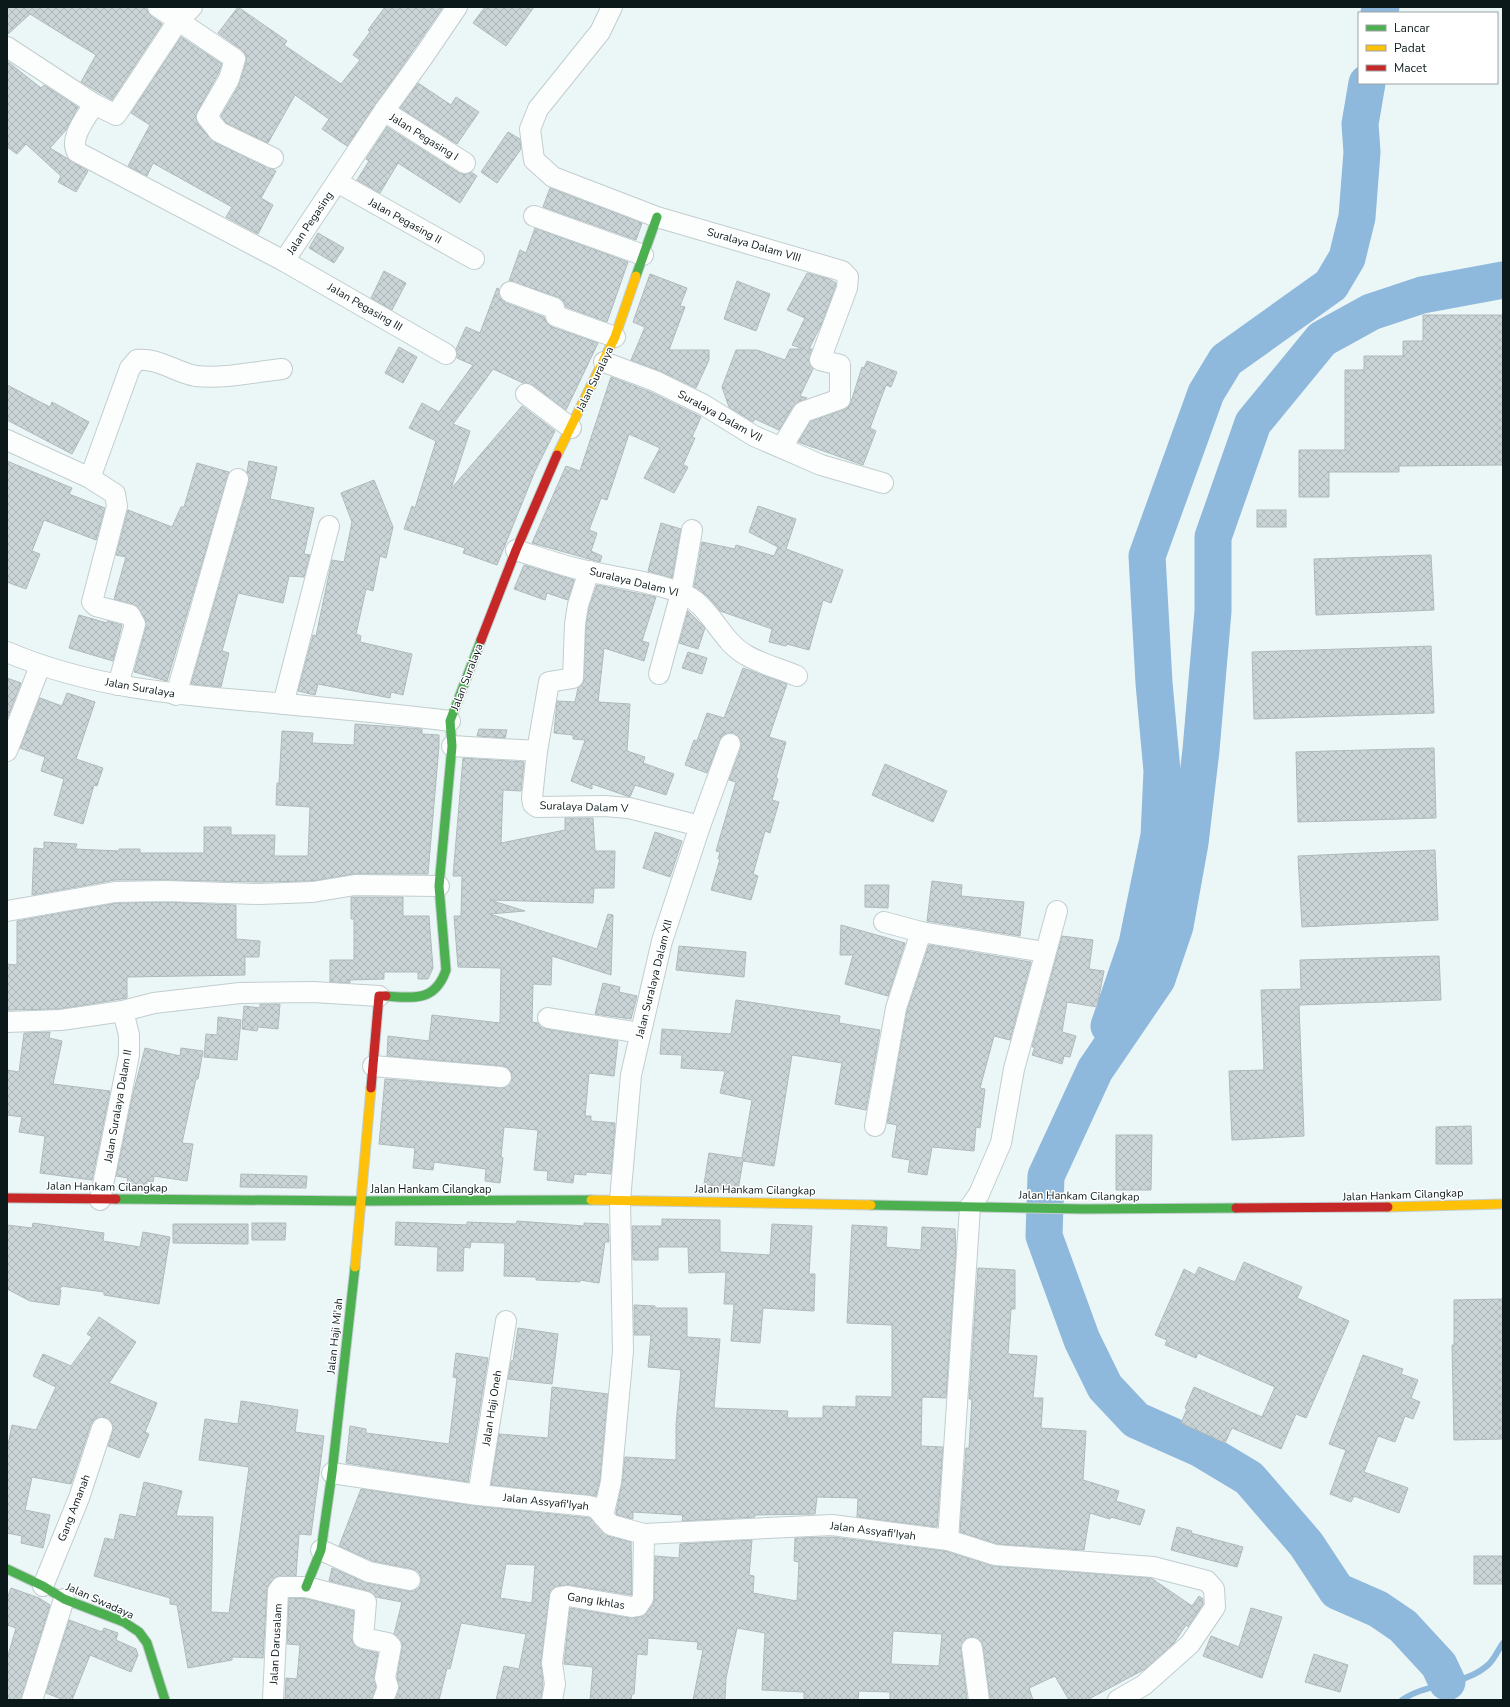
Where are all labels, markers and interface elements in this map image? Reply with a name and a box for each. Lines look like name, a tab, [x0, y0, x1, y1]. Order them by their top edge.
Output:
legend	[1358, 12, 1498, 84]
text: Lancar	[1394, 20, 1431, 36]
text: Padat	[1394, 40, 1426, 56]
text: Macet	[1394, 60, 1427, 76]
street label: Jalan Pegasing I	[386, 109, 461, 164]
street label: Jalan Pegasing	[283, 189, 337, 258]
street label: Jalan Pegasing II	[365, 194, 444, 247]
street label: Suralaya Dalam VIII	[705, 224, 803, 266]
street label: Jalan Pegasing III	[324, 279, 405, 335]
street label: Jalan Suralaya	[572, 344, 617, 415]
street label: Suralaya Dalam VII	[675, 387, 765, 445]
street label: Suralaya Dalam VI	[588, 564, 680, 600]
street label: Jalan Suralaya	[447, 641, 487, 714]
street label: Jalan Suralaya	[103, 674, 176, 702]
street label: Suralaya Dalam V	[539, 798, 629, 816]
street label: Jalan Suralaya Dalam XII	[632, 918, 676, 1041]
street label: Jalan Suralaya Dalam II	[101, 1048, 135, 1165]
street label: Jalan Hankam Cilangkap	[45, 1178, 168, 1196]
street label: Jalan Hankam Cilangkap	[693, 1181, 816, 1199]
street label: Jalan Hankam Cilangkap	[370, 1182, 491, 1197]
street label: Jalan Hankam Cilangkap	[1341, 1185, 1464, 1205]
street label: Jalan Hankam Cilangkap	[1017, 1187, 1140, 1205]
street label: Jalan Haji Mi'ah	[323, 1297, 346, 1376]
street label: Jalan Haji Oneh	[478, 1369, 505, 1448]
street label: Gang Amanah	[54, 1472, 94, 1544]
street label: Jalan Assyafi'Iyah	[501, 1490, 590, 1514]
street label: Jalan Assyafi'Iyah	[828, 1518, 917, 1544]
street label: Jalan Swadaya	[63, 1579, 136, 1623]
street label: Gang Ikhlas	[566, 1589, 626, 1613]
street label: Jalan Darusalam	[266, 1603, 286, 1686]

